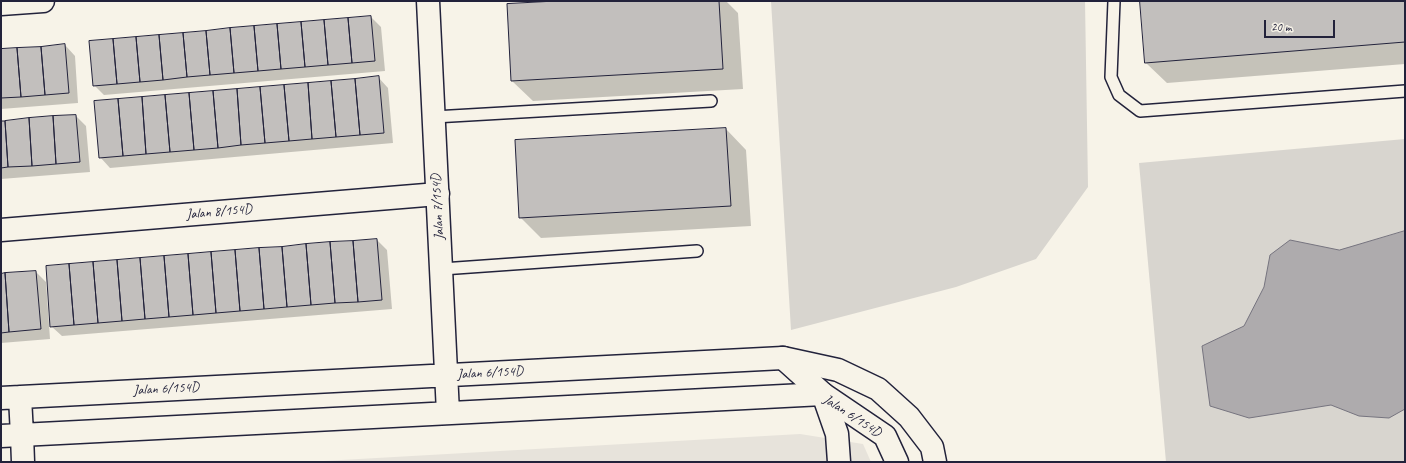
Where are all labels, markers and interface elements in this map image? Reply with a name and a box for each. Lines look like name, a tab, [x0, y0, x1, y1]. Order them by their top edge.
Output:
scale bar	[1266, 12, 1337, 38]
text: 20 m	[1271, 19, 1291, 35]
street label: Jalan 7/154D	[428, 174, 448, 240]
street label: Jalan 8/154D	[185, 201, 253, 223]
street label: Jalan 6/154D	[457, 363, 523, 383]
street label: Jalan 6/154D	[133, 379, 199, 399]
street label: Jalan 6/154D	[820, 391, 884, 441]

